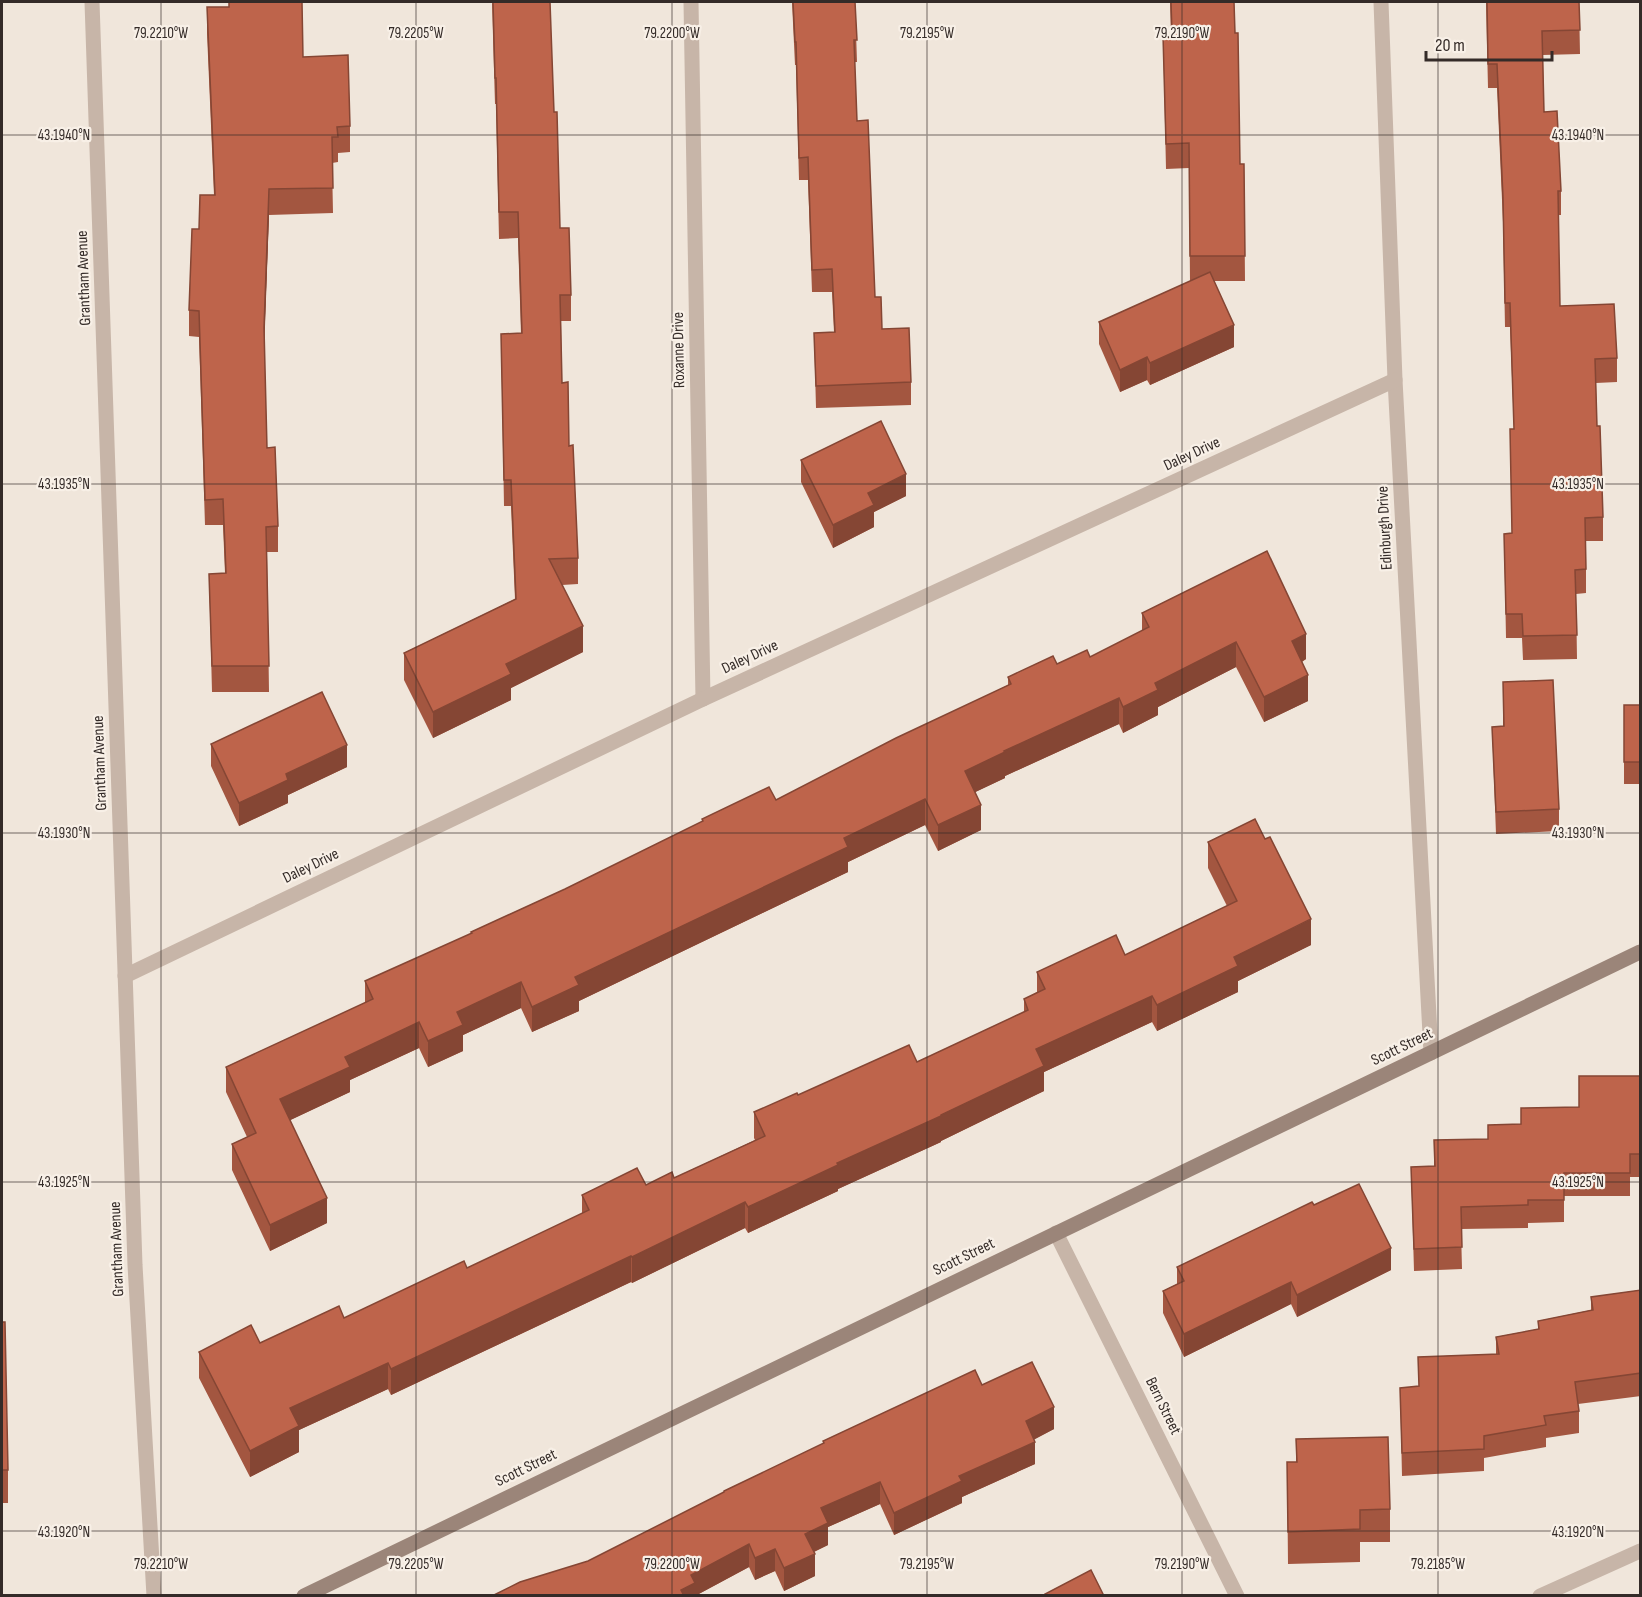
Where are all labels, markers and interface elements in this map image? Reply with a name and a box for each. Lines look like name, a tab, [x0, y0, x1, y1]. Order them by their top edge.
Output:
text: 79.2210°W	[134, 24, 188, 43]
text: 79.2205°W	[389, 24, 444, 43]
text: 79.2200°W	[644, 24, 700, 43]
text: 79.2195°W	[900, 24, 954, 43]
text: 79.2190°W	[1155, 24, 1210, 43]
scale bar	[1426, 24, 1552, 62]
text: 20 m	[1435, 35, 1465, 56]
text: 43.1940°N	[38, 126, 90, 145]
text: 43.1940°N	[1552, 126, 1604, 145]
street label: Grantham Avenue	[73, 230, 95, 326]
street label: Roxanne Drive	[669, 312, 689, 388]
street label: Daley Drive	[1161, 433, 1223, 475]
text: 43.1935°N	[38, 475, 90, 494]
text: 43.1935°N	[1552, 475, 1604, 494]
street label: Edinburgh Drive	[1373, 485, 1397, 571]
street label: Daley Drive	[719, 636, 781, 678]
street label: Grantham Avenue	[89, 715, 111, 811]
text: 43.1930°N	[38, 824, 90, 843]
text: 43.1930°N	[1552, 824, 1604, 843]
street label: Daley Drive	[280, 844, 342, 888]
street label: Scott Street	[1368, 1024, 1436, 1070]
text: 43.1925°N	[38, 1173, 90, 1192]
text: 43.1925°N	[1552, 1173, 1604, 1192]
street label: Grantham Avenue	[106, 1201, 128, 1297]
street label: Scott Street	[930, 1234, 998, 1280]
street label: Bern Street	[1141, 1374, 1185, 1438]
street label: Scott Street	[492, 1445, 560, 1491]
text: 43.1920°N	[38, 1523, 90, 1542]
text: 43.1920°N	[1552, 1523, 1604, 1542]
text: 79.2210°W	[134, 1555, 188, 1574]
text: 79.2205°W	[389, 1555, 444, 1574]
text: 79.2200°W	[644, 1555, 700, 1574]
text: 79.2195°W	[900, 1555, 954, 1574]
text: 79.2190°W	[1155, 1555, 1210, 1574]
text: 79.2185°W	[1411, 1555, 1465, 1574]

